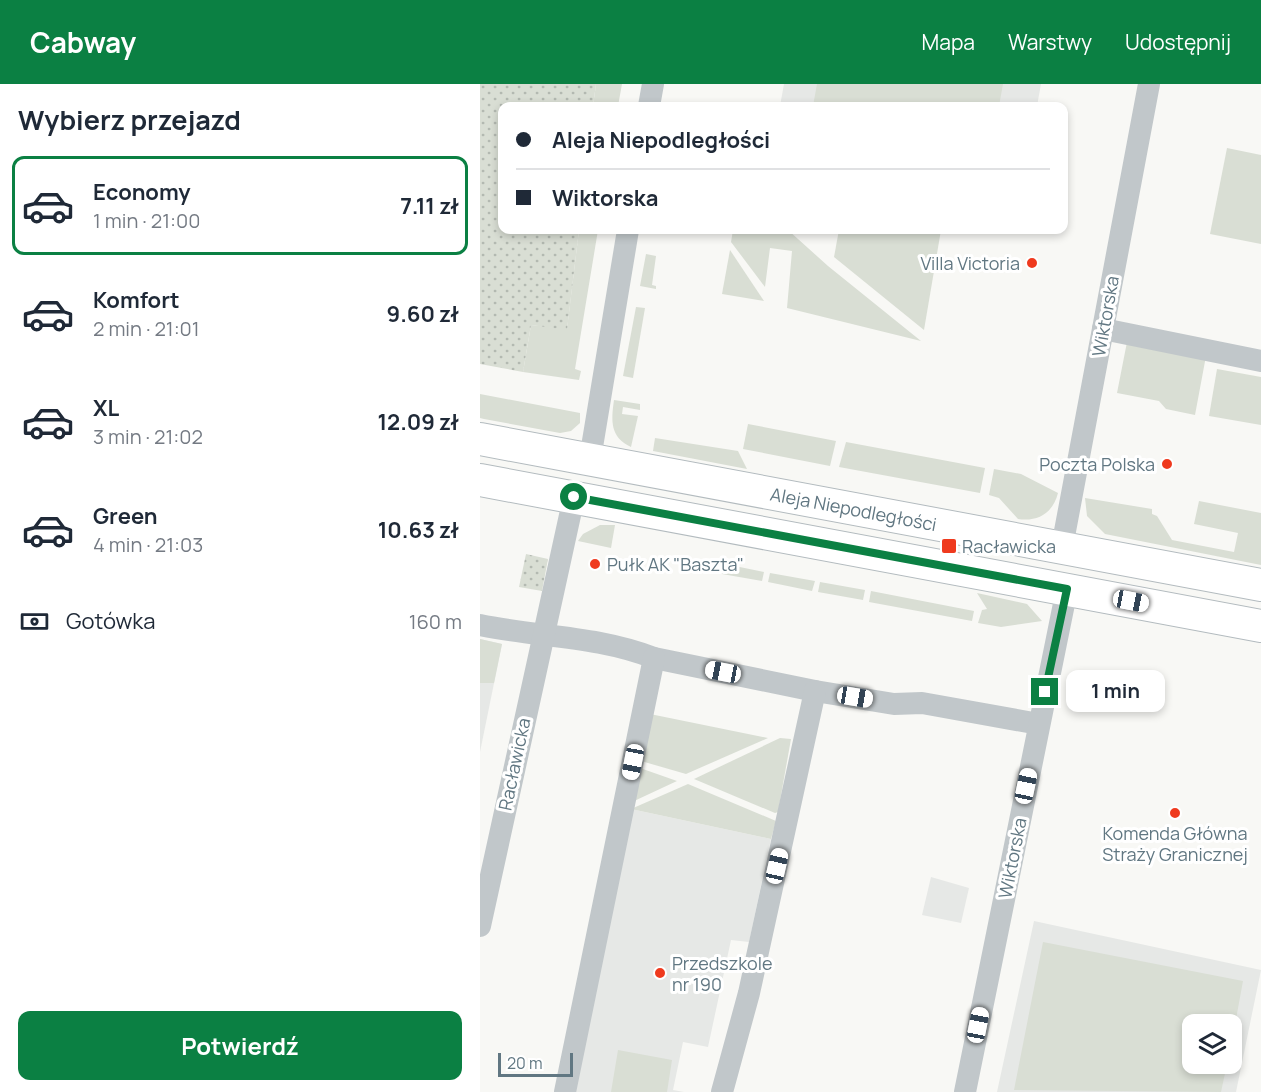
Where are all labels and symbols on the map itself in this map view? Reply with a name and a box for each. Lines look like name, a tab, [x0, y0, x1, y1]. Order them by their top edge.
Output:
place label: Villa Victoria	[920, 251, 1020, 275]
marker: Villa Victoria	[1025, 256, 1039, 270]
street label: Wiktorska	[1086, 274, 1124, 358]
place label: Poczta Polska	[1039, 452, 1155, 476]
marker: Poczta Polska	[1160, 457, 1174, 471]
street label: Aleja Niepodległości	[768, 482, 939, 536]
route start	[560, 483, 587, 510]
place label: Racławicka	[962, 534, 1056, 558]
marker: Racławicka	[940, 537, 958, 555]
place label: Pułk AK "Baszta"	[607, 552, 744, 576]
marker: Pułk AK "Baszta"	[588, 557, 602, 571]
car	[1112, 589, 1150, 613]
car	[704, 660, 742, 684]
callout: 1 min	[1066, 671, 1165, 713]
route end	[1031, 678, 1058, 705]
car	[836, 685, 874, 709]
street label: Racławicka	[492, 716, 536, 812]
car	[621, 743, 645, 781]
car	[1013, 767, 1039, 805]
marker: Komenda Główna Straży Granicznej	[1168, 806, 1182, 820]
street label: Wiktorska	[992, 816, 1032, 900]
place label: Komenda Główna Straży Granicznej	[1102, 821, 1248, 866]
car	[764, 846, 790, 886]
place label: Przedszkole nr 190	[672, 951, 772, 996]
marker: Przedszkole nr 190	[653, 966, 667, 980]
car	[966, 1006, 990, 1044]
scale bar	[498, 1050, 573, 1078]

